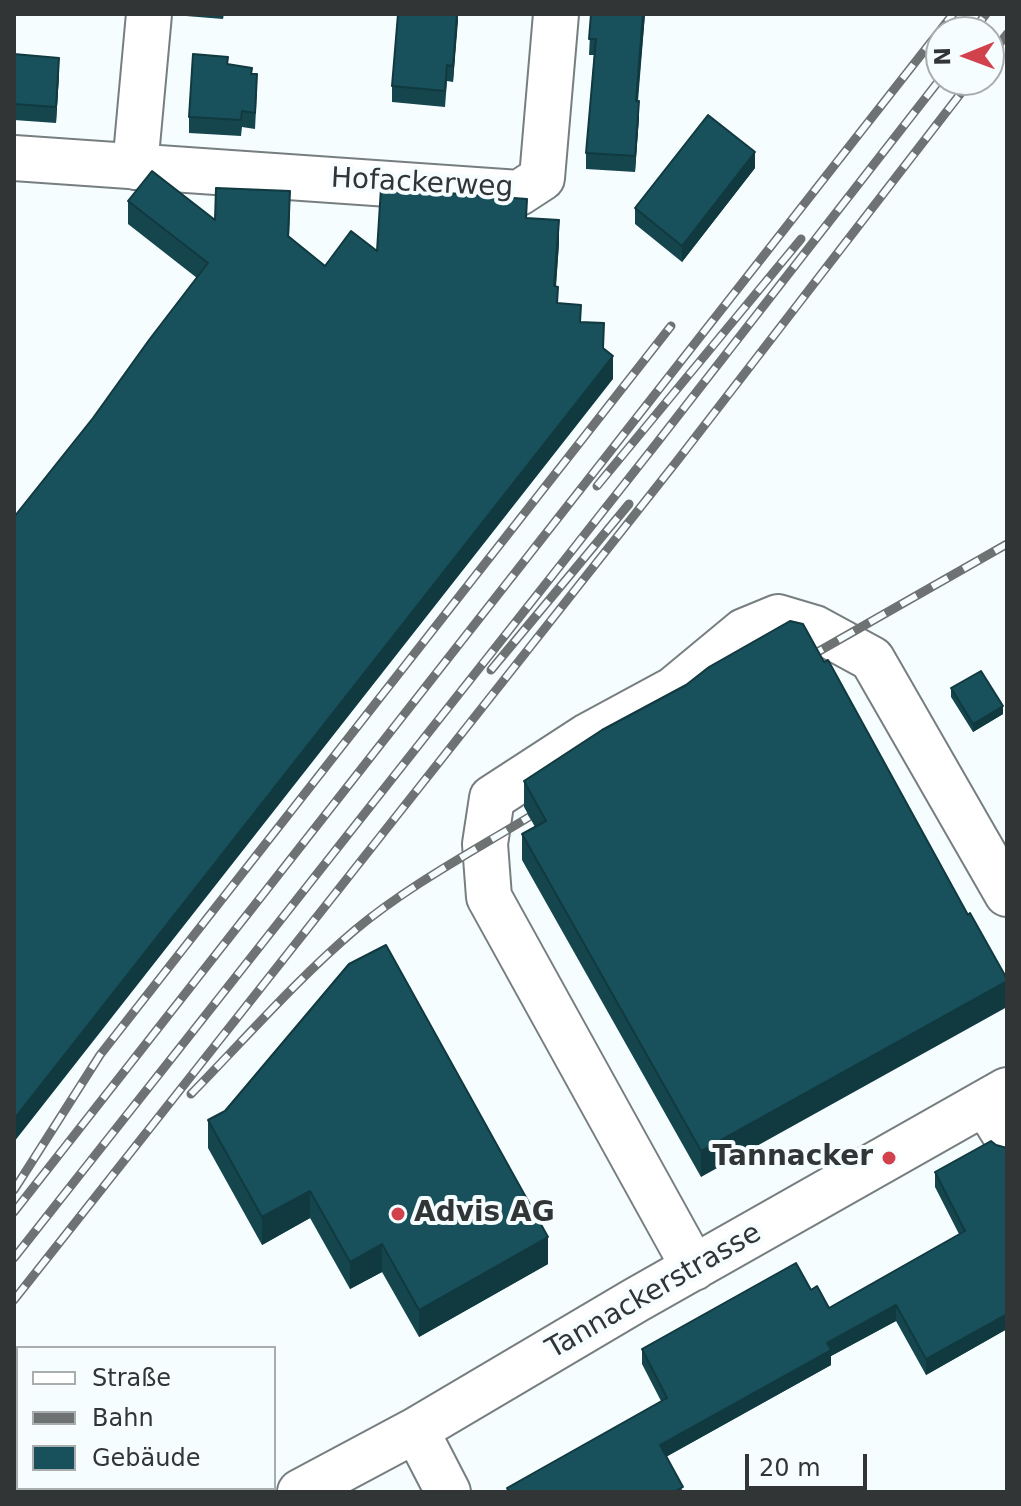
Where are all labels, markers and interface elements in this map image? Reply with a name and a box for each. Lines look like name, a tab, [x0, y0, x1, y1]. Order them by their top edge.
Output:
north arrow	[925, 16, 1005, 96]
text: N	[930, 47, 955, 66]
street label: Hofackerweg	[330, 162, 514, 206]
place label: Tannacker	[713, 1141, 873, 1175]
marker: Tannacker	[880, 1149, 898, 1167]
place label: Advis AG	[414, 1197, 555, 1231]
marker: Advis AG	[389, 1205, 407, 1223]
street label: Tannackerstrasse	[541, 1217, 767, 1367]
legend	[16, 1346, 276, 1490]
text: Straße	[92, 1364, 171, 1392]
text: Bahn	[92, 1404, 154, 1432]
scale bar	[749, 1438, 871, 1488]
text: Gebäude	[92, 1444, 201, 1472]
text: 20 m	[759, 1454, 821, 1482]

